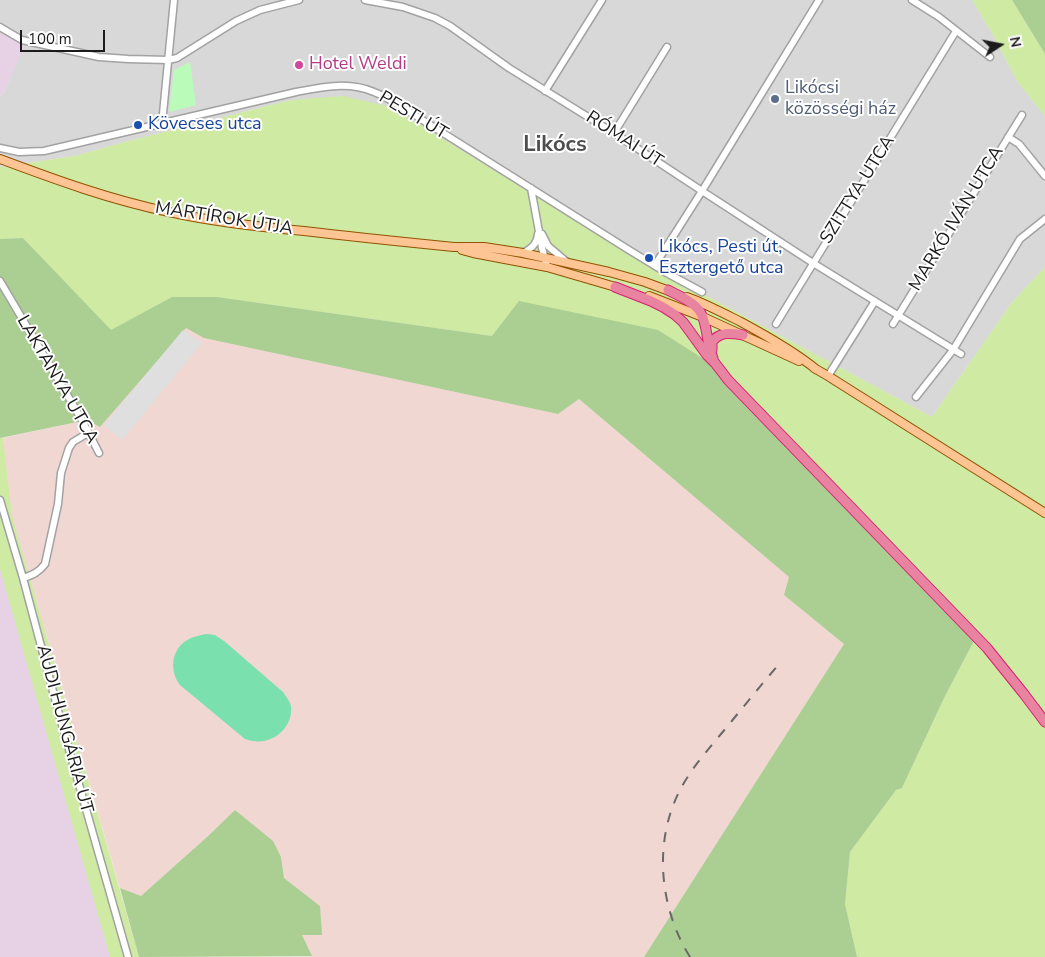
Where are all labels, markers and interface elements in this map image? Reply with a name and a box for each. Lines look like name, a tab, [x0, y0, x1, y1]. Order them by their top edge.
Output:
scale bar	[22, 20, 108, 52]
north arrow	[975, 20, 1025, 70]
text: 100 m	[28, 29, 72, 49]
text: N	[1005, 35, 1026, 49]
place label: Hotel Weldi	[309, 54, 407, 76]
marker: Hotel Weldi	[293, 59, 305, 71]
place label: Likócsi közösségi ház	[785, 78, 896, 120]
street label: PESTI ÚT	[375, 87, 451, 145]
marker: Likócsi közösségi ház	[769, 93, 781, 105]
street label: RÓMAI ÚT	[581, 107, 667, 173]
place label: Kövecses utca	[148, 114, 262, 136]
marker: Kövecses utca	[132, 119, 144, 131]
street label: SZITTYA UTCA	[816, 132, 900, 248]
district label: Likócs	[523, 133, 587, 159]
street label: MARKÓ IVÁN UTCA	[905, 143, 1009, 295]
street label: MÁRTÍROK ÚTJA	[154, 197, 294, 241]
place label: Likócs, Pesti út, Esztergető utca	[659, 237, 783, 280]
marker: Likócs, Pesti út, Esztergető utca	[643, 252, 655, 264]
street label: LAKTANYA UTCA	[12, 312, 102, 448]
street label: AUDI HUNGÁRIA ÚT	[31, 642, 97, 816]

